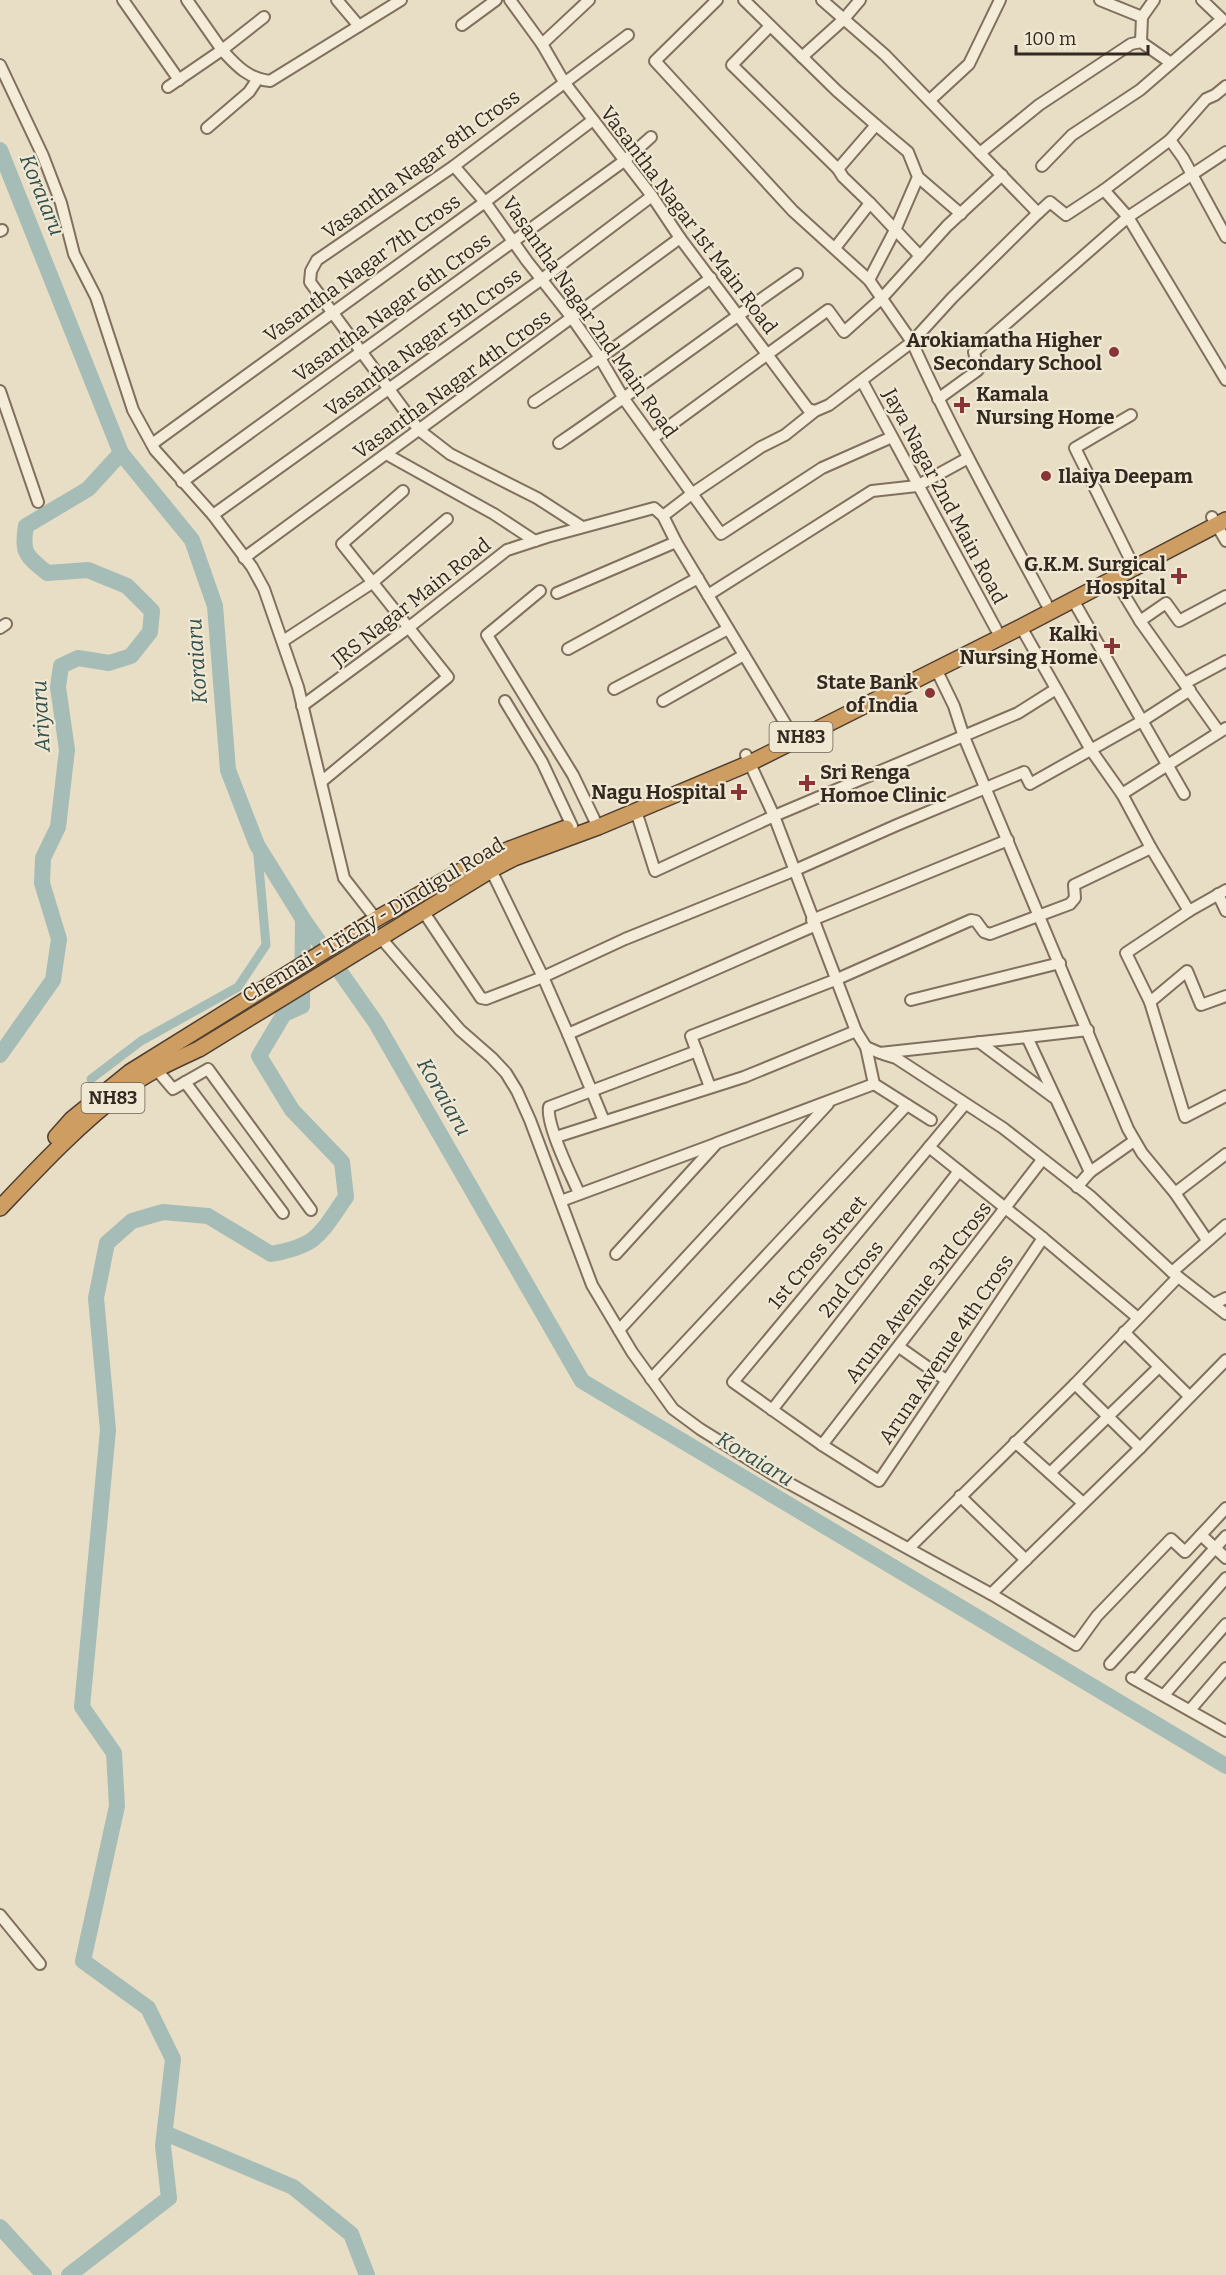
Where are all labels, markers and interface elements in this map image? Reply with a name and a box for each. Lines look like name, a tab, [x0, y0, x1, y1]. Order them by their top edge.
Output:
scale bar	[1016, 18, 1148, 56]
text: 100 m	[1025, 28, 1076, 50]
street label: Vasantha Nagar 8th Cross	[317, 84, 525, 244]
street label: Vasantha Nagar 1st Main Road	[596, 101, 783, 339]
water label: Koraiaru	[14, 150, 70, 240]
street label: Vasantha Nagar 7th Cross	[259, 189, 465, 347]
street label: Vasantha Nagar 2nd Main Road	[497, 192, 683, 443]
street label: Vasantha Nagar 6th Cross	[289, 227, 495, 387]
street label: Vasantha Nagar 5th Cross	[320, 263, 526, 421]
street label: Vasantha Nagar 4th Cross	[349, 304, 555, 464]
place label: Arokiamatha Higher Secondary School	[906, 328, 1103, 375]
marker: Arokiamatha Higher Secondary School	[1107, 345, 1121, 359]
place label: Kamala Nursing Home	[976, 382, 1115, 429]
street label: Jaya Nagar 2nd Main Road	[878, 383, 1012, 608]
marker: Kamala Nursing Home	[953, 396, 971, 414]
place label: Ilaiya Deepam	[1058, 464, 1193, 488]
marker: Ilaiya Deepam	[1039, 469, 1053, 483]
street label: JRS Nagar Main Road	[326, 532, 495, 672]
place label: G.K.M. Surgical Hospital	[1024, 552, 1166, 599]
marker: G.K.M. Surgical Hospital	[1170, 567, 1188, 585]
water label: Koraiaru	[181, 617, 213, 705]
place label: Kalki Nursing Home	[959, 622, 1099, 669]
marker: Kalki Nursing Home	[1103, 637, 1121, 655]
place label: State Bank of India	[816, 670, 918, 717]
water label: Ariyaru	[26, 680, 56, 753]
marker: State Bank of India	[923, 686, 937, 700]
road number: NH83	[770, 722, 832, 752]
place label: Sri Renga Homoe Clinic	[820, 760, 947, 807]
marker: Sri Renga Homoe Clinic	[798, 774, 816, 792]
place label: Nagu Hospital	[591, 780, 726, 804]
marker: Nagu Hospital	[730, 783, 748, 801]
street label: Chennai - Trichy - Dindigul Road	[238, 832, 508, 1008]
water label: Koraiaru	[411, 1053, 477, 1141]
road number: NH83	[82, 1083, 144, 1113]
street label: 1st Cross Street	[763, 1190, 871, 1314]
street label: Aruna Avenue 3rd Cross	[840, 1197, 996, 1387]
street label: 2nd Cross	[814, 1236, 888, 1322]
street label: Aruna Avenue 4th Cross	[874, 1250, 1018, 1448]
water label: Koraiaru	[712, 1426, 798, 1492]

